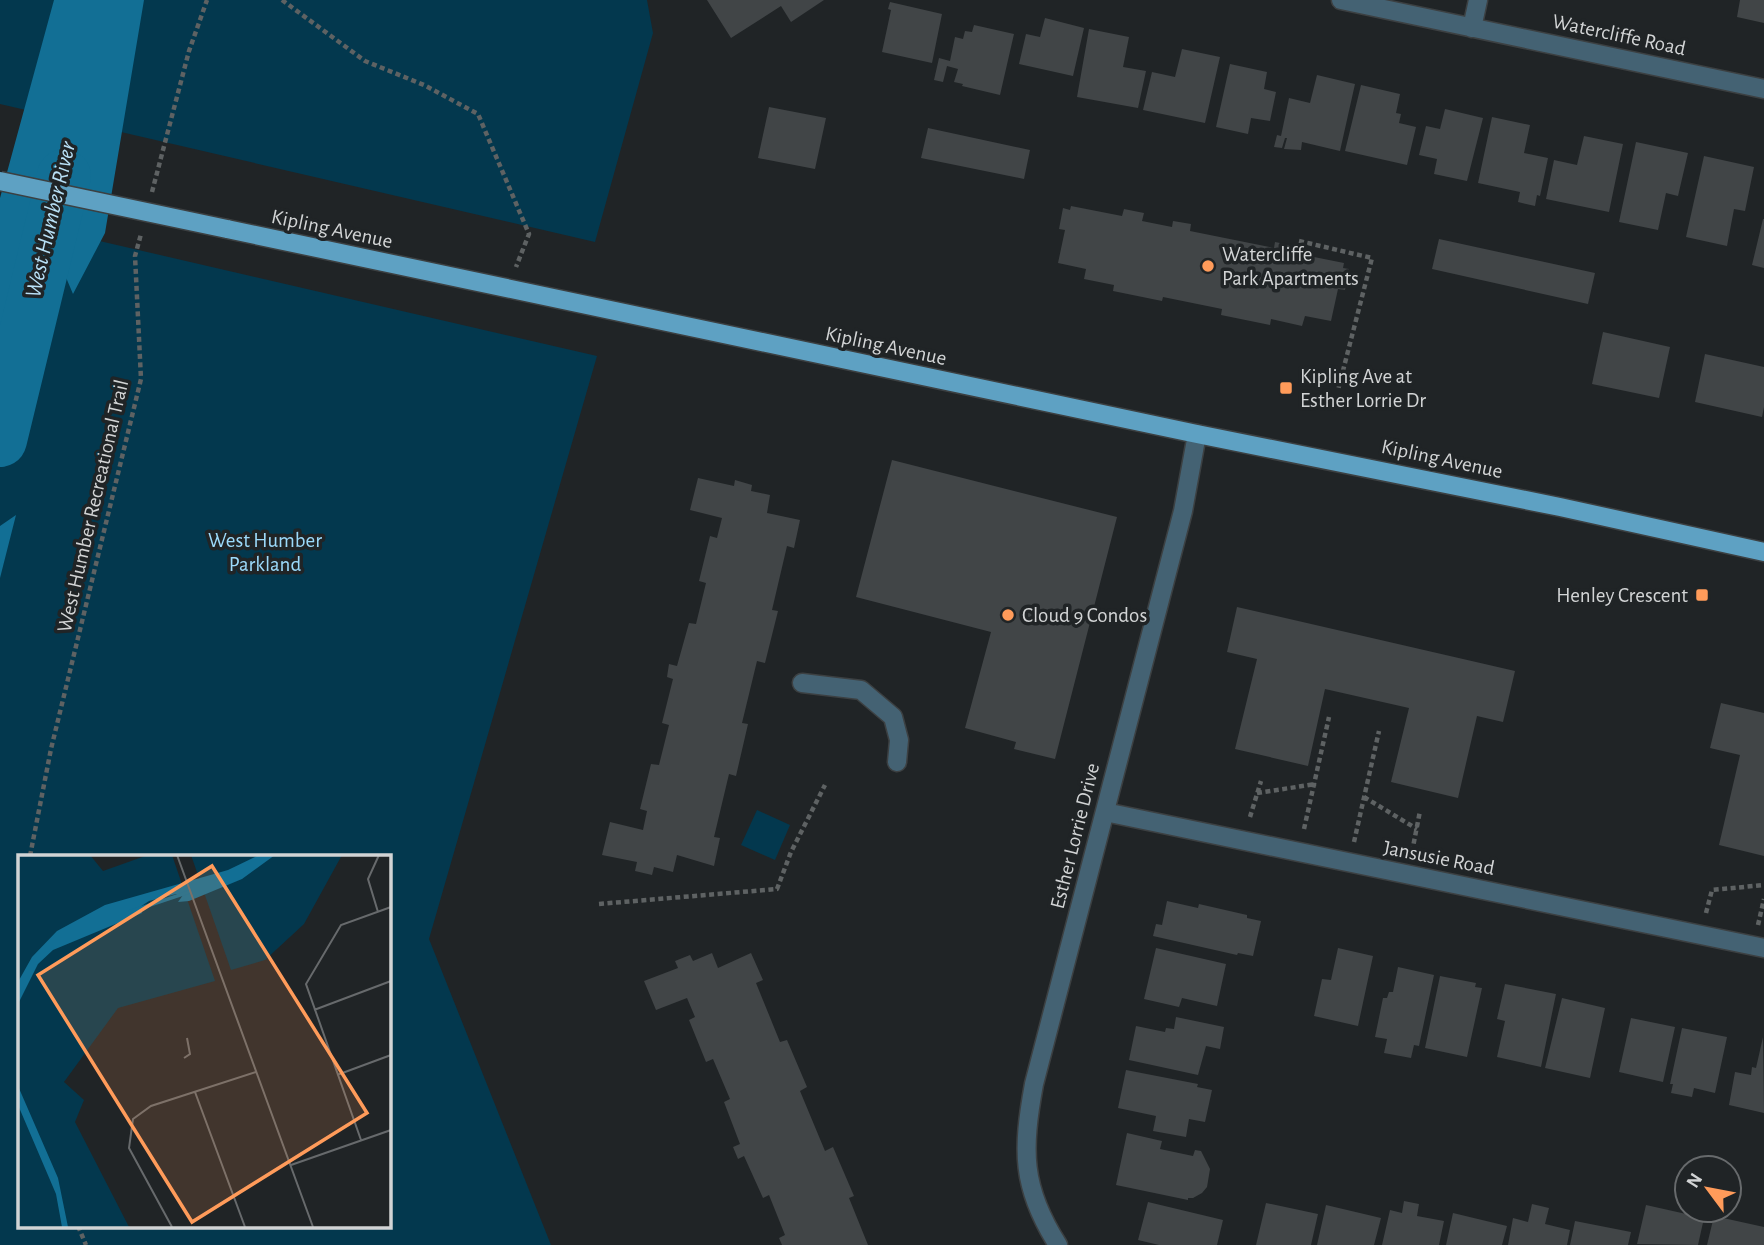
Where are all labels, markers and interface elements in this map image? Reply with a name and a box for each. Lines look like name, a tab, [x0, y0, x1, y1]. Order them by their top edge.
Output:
street label: Watercliffe Road	[1550, 11, 1688, 59]
water label: West Humber River	[22, 139, 80, 300]
street label: Kipling Avenue	[270, 206, 394, 252]
place label: Watercliffe Park Apartments	[1222, 244, 1359, 289]
marker: Watercliffe Park Apartments	[1200, 258, 1216, 274]
street label: Kipling Avenue	[824, 323, 948, 369]
place label: Kipling Ave at Esther Lorrie Dr	[1300, 366, 1426, 411]
street label: West Humber Recreational Trail	[54, 378, 132, 634]
marker: Kipling Ave at Esther Lorrie Dr	[1278, 380, 1294, 396]
street label: Kipling Avenue	[1380, 436, 1504, 482]
park label: West Humber Parkland	[208, 530, 322, 575]
place label: Henley Crescent	[1556, 585, 1688, 606]
marker: Henley Crescent	[1694, 587, 1710, 603]
place label: Cloud 9 Condos	[1022, 605, 1147, 626]
marker: Cloud 9 Condos	[1000, 607, 1016, 623]
street label: Esther Lorrie Drive	[1047, 761, 1103, 911]
street label: Jansusie Road	[1382, 837, 1496, 879]
inset map	[18, 855, 390, 1228]
north arrow	[1673, 1154, 1743, 1224]
text: N	[1683, 1170, 1706, 1191]

